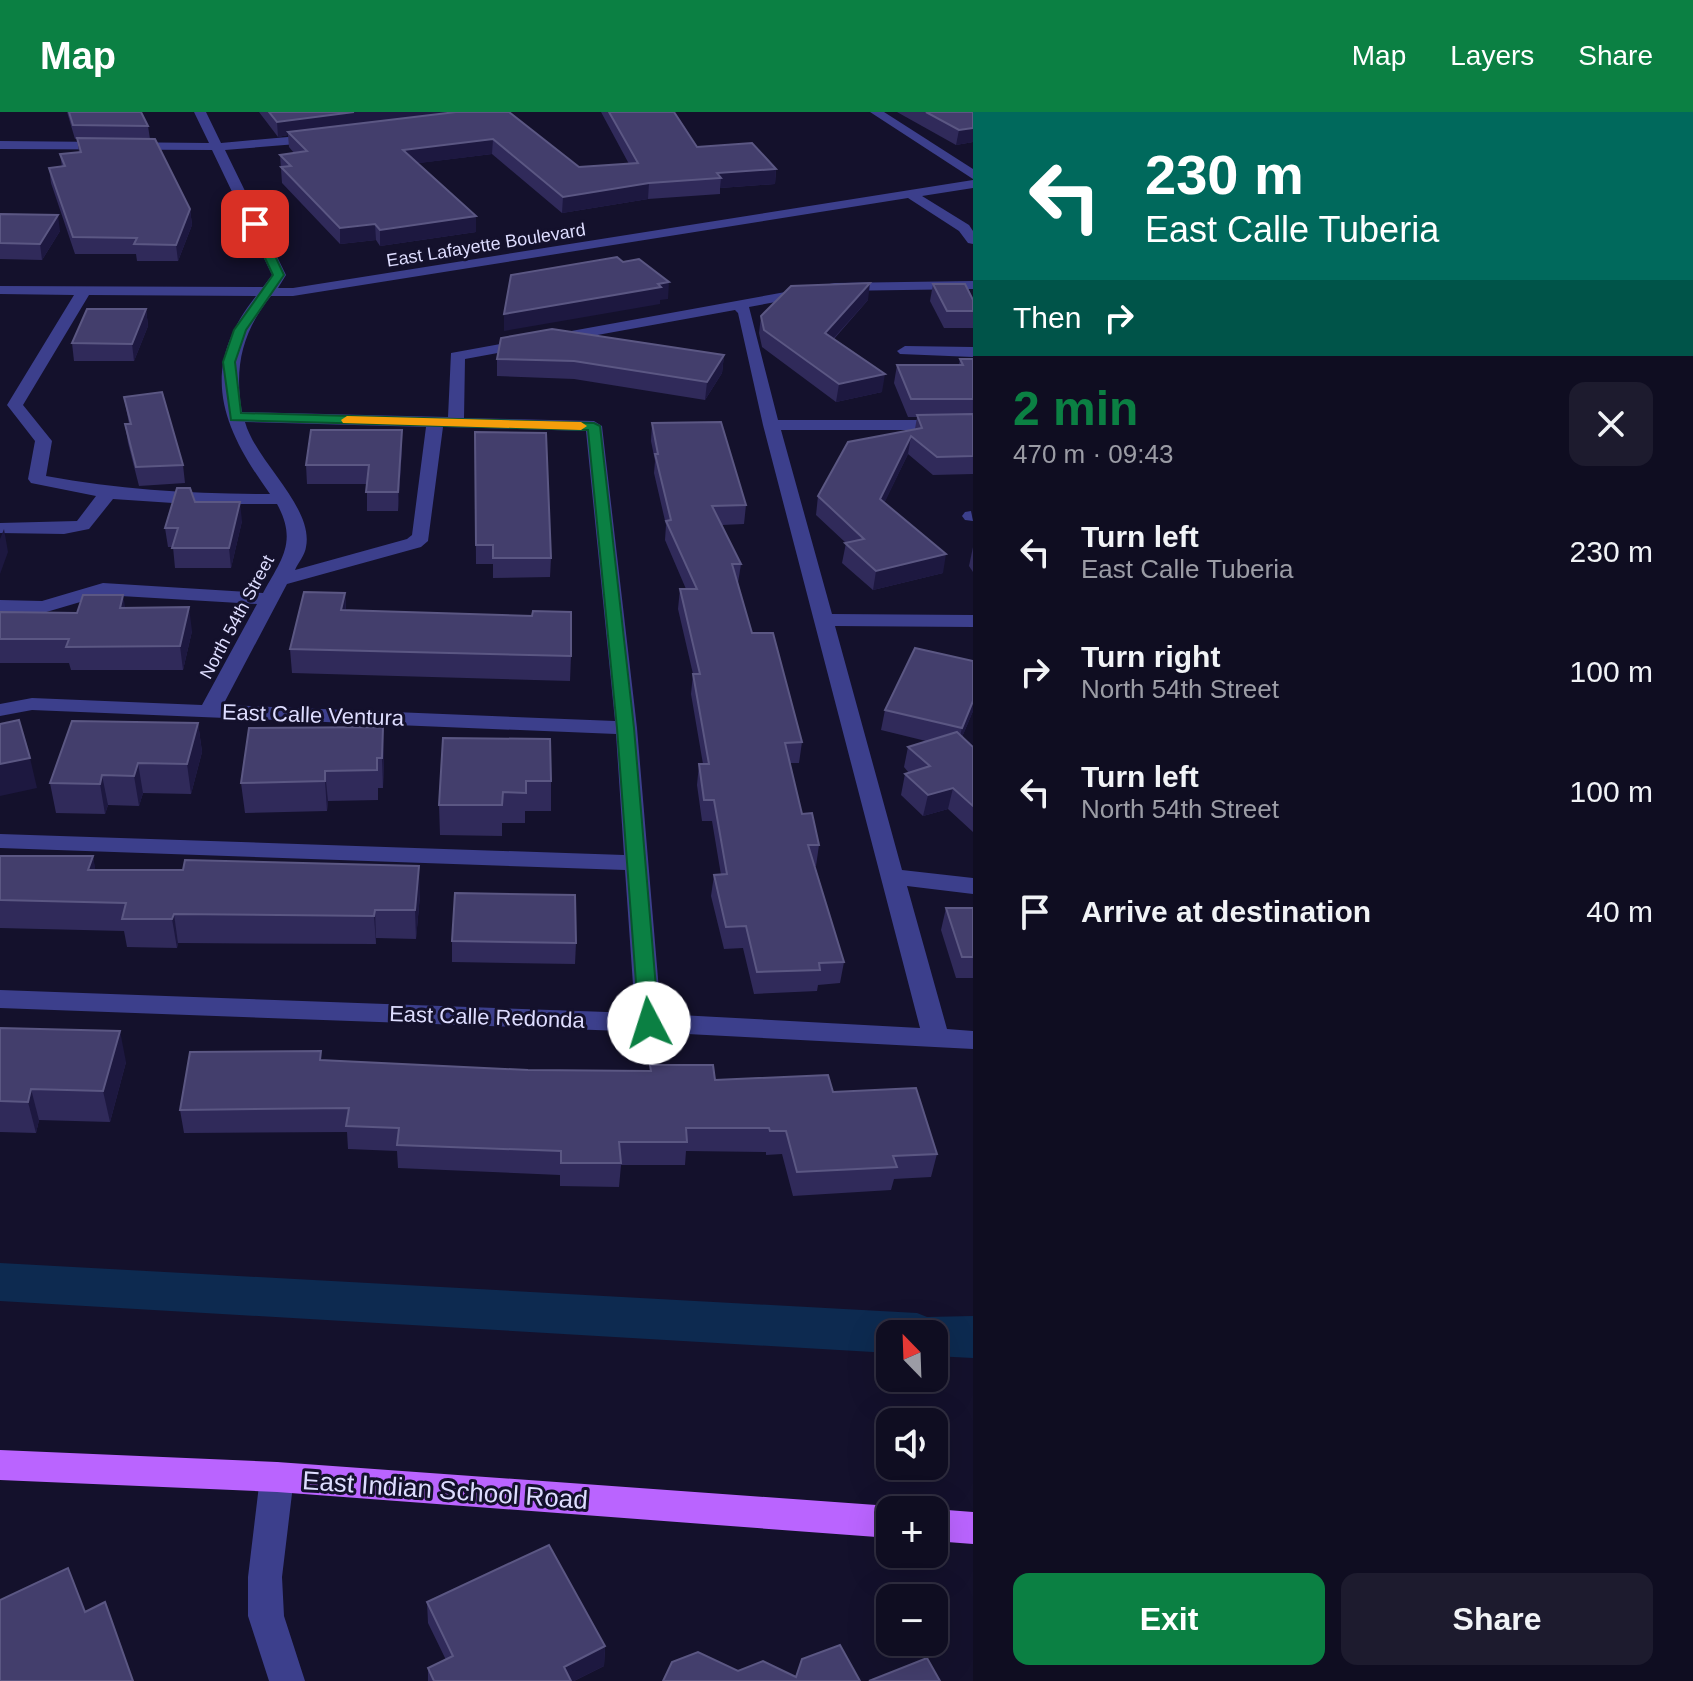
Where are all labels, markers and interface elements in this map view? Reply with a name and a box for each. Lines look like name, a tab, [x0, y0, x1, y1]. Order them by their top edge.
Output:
text: Map	[40, 35, 116, 77]
text: Map	[1352, 40, 1406, 71]
text: Layers	[1450, 40, 1534, 71]
text: Share	[1578, 40, 1653, 71]
text: 230 m	[1145, 143, 1304, 206]
icon: left	[1013, 144, 1117, 248]
pin	[221, 190, 289, 258]
icon: arrive	[233, 202, 277, 246]
text: East Calle Tuberia	[1145, 209, 1439, 250]
street label: East Lafayette Boulevard	[385, 219, 587, 271]
icon: right	[1097, 296, 1141, 340]
text: Then	[1013, 301, 1081, 334]
text: 2 min	[1013, 382, 1138, 435]
button: close	[1569, 382, 1653, 466]
text: 470 m · 09:43	[1013, 439, 1173, 469]
text: Turn left	[1081, 520, 1199, 553]
icon: left	[1013, 530, 1057, 574]
text: 230 m	[1570, 535, 1653, 568]
street label: North 54th Street	[196, 552, 278, 682]
text: East Calle Tuberia	[1081, 554, 1293, 584]
text: Turn right	[1081, 640, 1220, 673]
icon: right	[1013, 650, 1057, 694]
text: 100 m	[1570, 655, 1653, 688]
text: North 54th Street	[1081, 674, 1279, 704]
street label: East Calle Ventura	[222, 699, 405, 731]
text: Turn left	[1081, 760, 1199, 793]
icon: left	[1013, 770, 1057, 814]
text: 100 m	[1570, 775, 1653, 808]
text: North 54th Street	[1081, 794, 1279, 824]
icon: arrive	[1013, 890, 1057, 934]
text: Arrive at destination	[1081, 895, 1371, 928]
text: 40 m	[1586, 895, 1653, 928]
position arrow	[607, 981, 691, 1065]
street label: East Calle Redonda	[389, 1001, 586, 1033]
north arrow	[876, 1320, 948, 1392]
map controls	[876, 1320, 948, 1656]
button: sound	[876, 1408, 948, 1480]
street label: East Indian School Road	[301, 1465, 589, 1515]
button: +	[876, 1496, 948, 1568]
button: Exit	[1013, 1573, 1325, 1665]
button: Share	[1341, 1573, 1653, 1665]
button: −	[876, 1584, 948, 1656]

